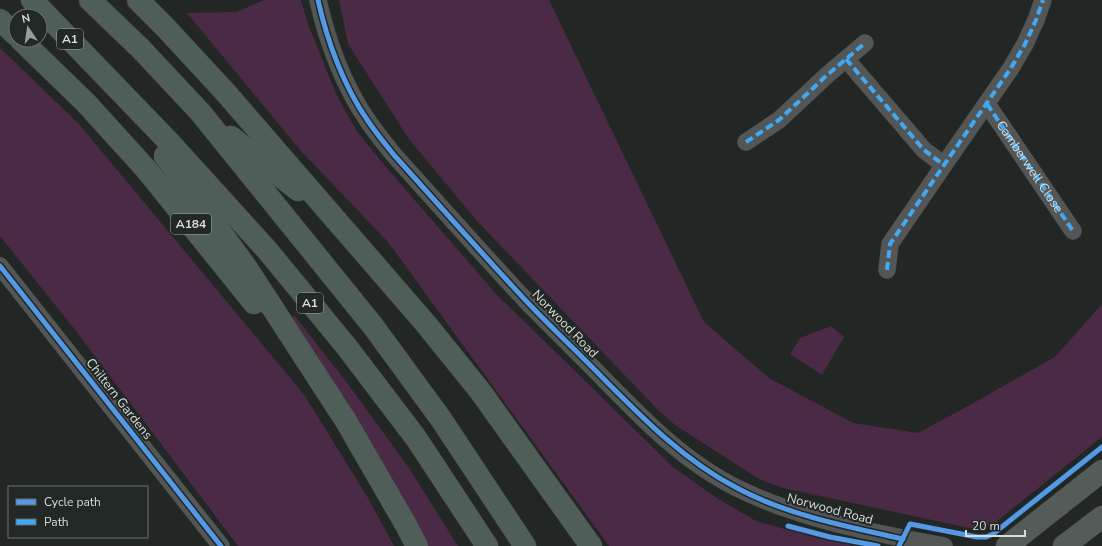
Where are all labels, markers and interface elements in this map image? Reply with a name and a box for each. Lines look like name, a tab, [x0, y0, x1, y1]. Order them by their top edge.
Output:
north arrow	[8, 8, 48, 48]
text: N	[20, 11, 32, 27]
road number: A1	[57, 29, 83, 49]
street label: Camberwell Close	[992, 117, 1067, 217]
road number: A184	[171, 214, 211, 234]
street label: Norwood Road	[528, 286, 602, 362]
road number: A1	[297, 293, 323, 313]
street label: Chiltern Gardens	[82, 355, 156, 443]
legend	[8, 486, 148, 538]
street label: Norwood Road	[785, 489, 875, 529]
text: Cycle path	[44, 494, 101, 510]
scale bar	[966, 512, 1025, 538]
text: Path	[44, 514, 69, 530]
text: 20 m	[972, 518, 1000, 534]

